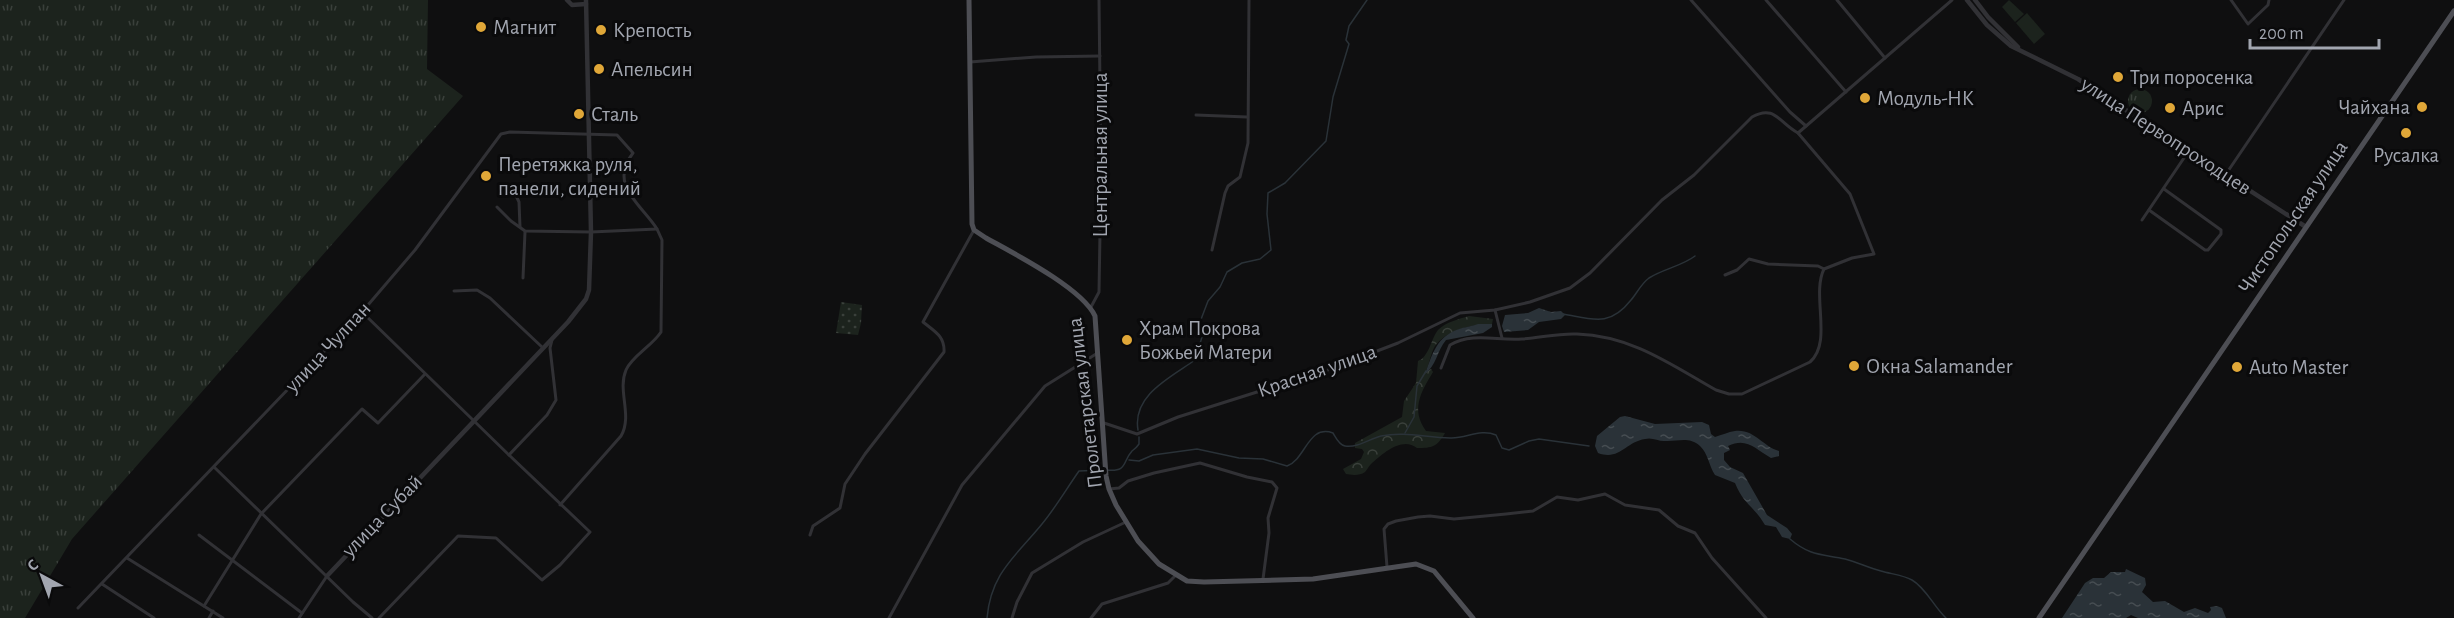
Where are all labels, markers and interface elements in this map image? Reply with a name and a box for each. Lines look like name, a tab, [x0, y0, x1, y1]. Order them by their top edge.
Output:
scale bar	[2250, 12, 2379, 50]
place label: Магнит	[493, 17, 557, 38]
marker: Магнит	[474, 20, 488, 34]
place label: Крепость	[613, 20, 691, 41]
marker: Крепость	[594, 23, 608, 37]
text: 200 m	[2259, 25, 2304, 43]
place label: Апельсин	[611, 59, 693, 80]
marker: Апельсин	[592, 62, 606, 76]
place label: Три поросенка	[2130, 67, 2254, 88]
marker: Три поросенка	[2111, 70, 2125, 84]
street label: Центральная улица	[1090, 72, 1111, 238]
street label: улица Первопроходцев	[2076, 73, 2255, 199]
place label: Модуль-НК	[1877, 88, 1974, 109]
marker: Модуль-НК	[1858, 91, 1872, 105]
place label: Чайхана	[2338, 97, 2410, 118]
place label: Арис	[2182, 98, 2224, 119]
marker: Чайхана	[2415, 100, 2429, 114]
marker: Арис	[2163, 101, 2177, 115]
place label: Сталь	[591, 104, 638, 125]
marker: Сталь	[572, 107, 586, 121]
marker: Русалка	[2399, 126, 2413, 140]
street label: Чистопольская улица	[2234, 137, 2352, 297]
place label: Русалка	[2373, 145, 2439, 166]
place label: Перетяжка руля, панели, сидений	[498, 154, 641, 199]
marker: Перетяжка руля, панели, сидений	[479, 169, 493, 183]
street label: улица Чулпан	[280, 298, 375, 397]
street label: Пролетарская улица	[1064, 316, 1106, 490]
place label: Храм Покрова Божьей Матери	[1139, 318, 1272, 363]
marker: Храм Покрова Божьей Матери	[1120, 333, 1134, 347]
street label: Красная улица	[1255, 341, 1380, 401]
place label: Окна Salamander	[1866, 356, 2013, 377]
place label: Auto Master	[2249, 357, 2349, 378]
marker: Окна Salamander	[1847, 359, 1861, 373]
marker: Auto Master	[2230, 360, 2244, 374]
street label: улица Субай	[337, 471, 426, 562]
north arrow	[12, 546, 72, 606]
text: С	[24, 556, 42, 574]

